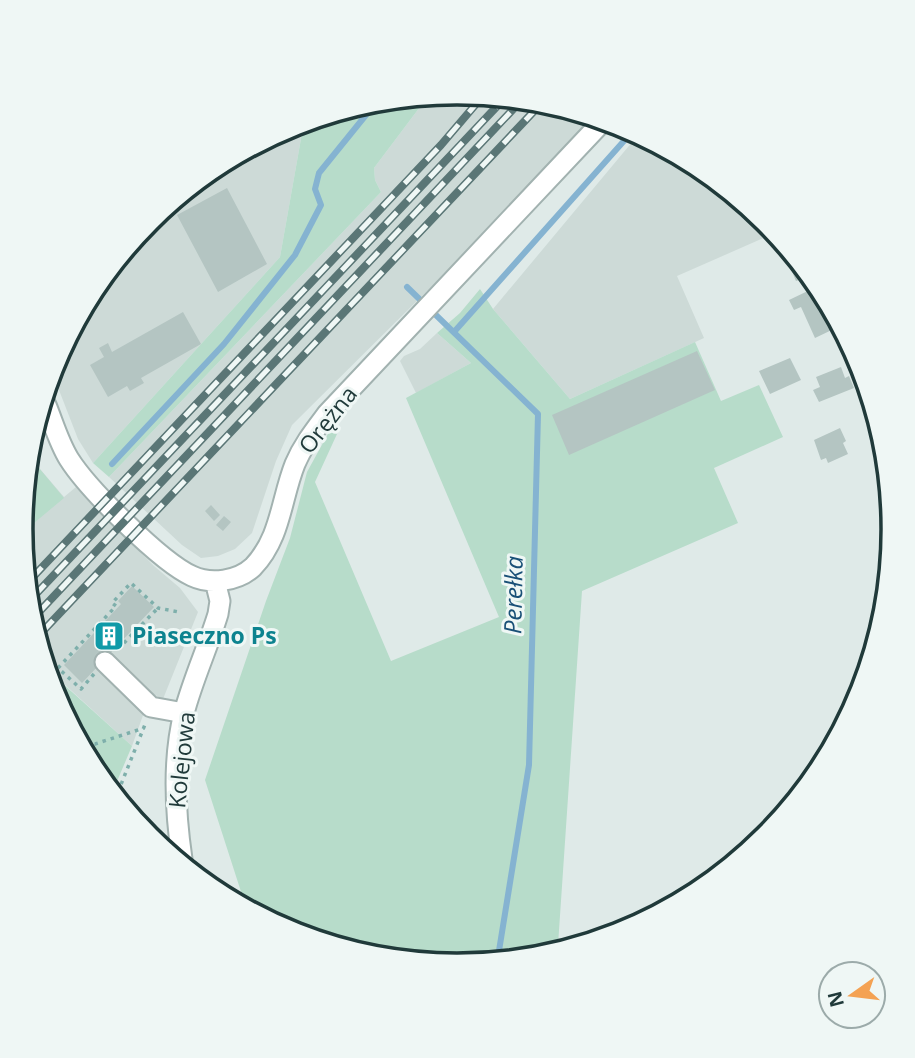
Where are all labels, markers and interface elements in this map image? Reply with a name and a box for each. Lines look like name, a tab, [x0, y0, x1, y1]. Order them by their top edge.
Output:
street label: Orężna	[291, 379, 364, 460]
water label: Perełka	[495, 555, 530, 634]
building icon: Piaseczno Ps	[92, 619, 126, 653]
place label: Piaseczno Ps	[132, 619, 277, 651]
street label: Kolejowa	[160, 710, 202, 810]
north arrow	[817, 960, 887, 1030]
text: N	[821, 988, 850, 1010]

